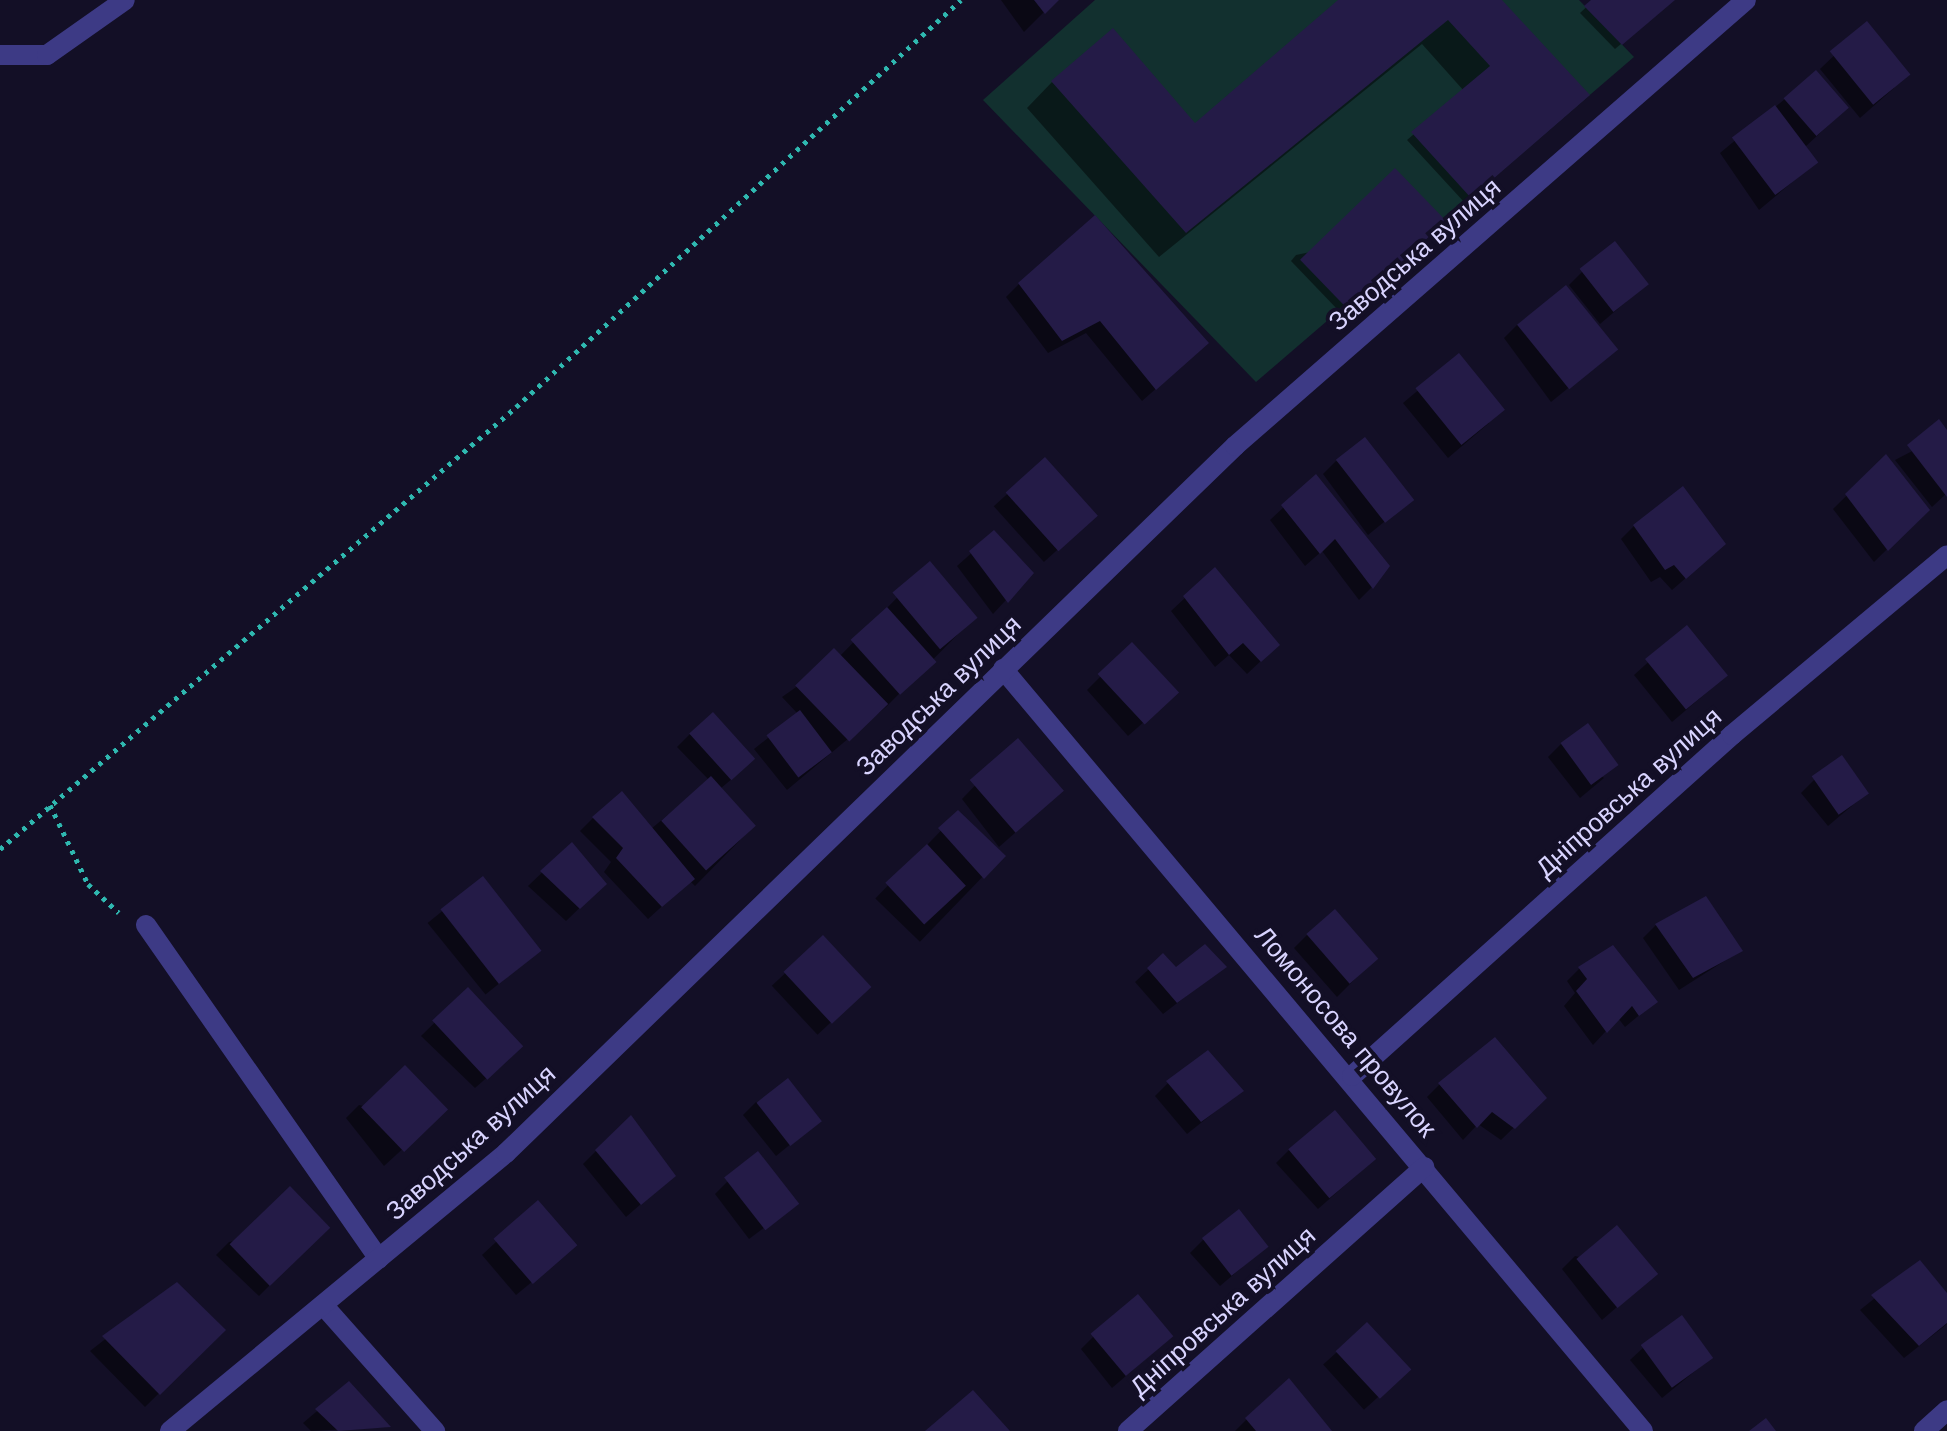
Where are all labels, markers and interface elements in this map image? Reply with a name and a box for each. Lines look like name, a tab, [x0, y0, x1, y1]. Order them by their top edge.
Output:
street label: Заводська вулиця	[1323, 172, 1507, 338]
street label: Заводська вулиця	[850, 609, 1028, 783]
street label: Дніпровська вулиця	[1530, 702, 1728, 884]
street label: Ломоносова провулок	[1248, 920, 1442, 1144]
street label: Заводська вулиця	[380, 1059, 562, 1227]
street label: Дніпровська вулиця	[1124, 1221, 1322, 1403]

